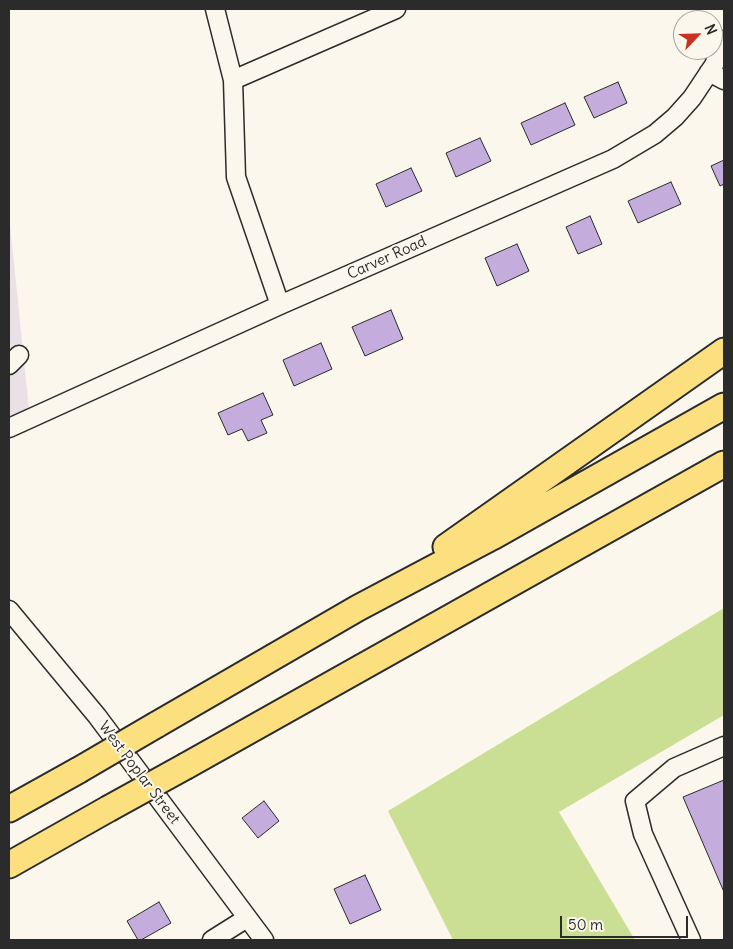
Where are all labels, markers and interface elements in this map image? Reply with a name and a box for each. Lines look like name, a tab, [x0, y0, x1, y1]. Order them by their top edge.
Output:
north arrow	[673, 10, 723, 60]
text: N	[701, 21, 721, 37]
street label: Carver Road	[345, 233, 429, 283]
street label: West Poplar Street	[95, 718, 183, 828]
scale bar	[563, 906, 690, 938]
text: 50 m	[568, 915, 603, 934]

